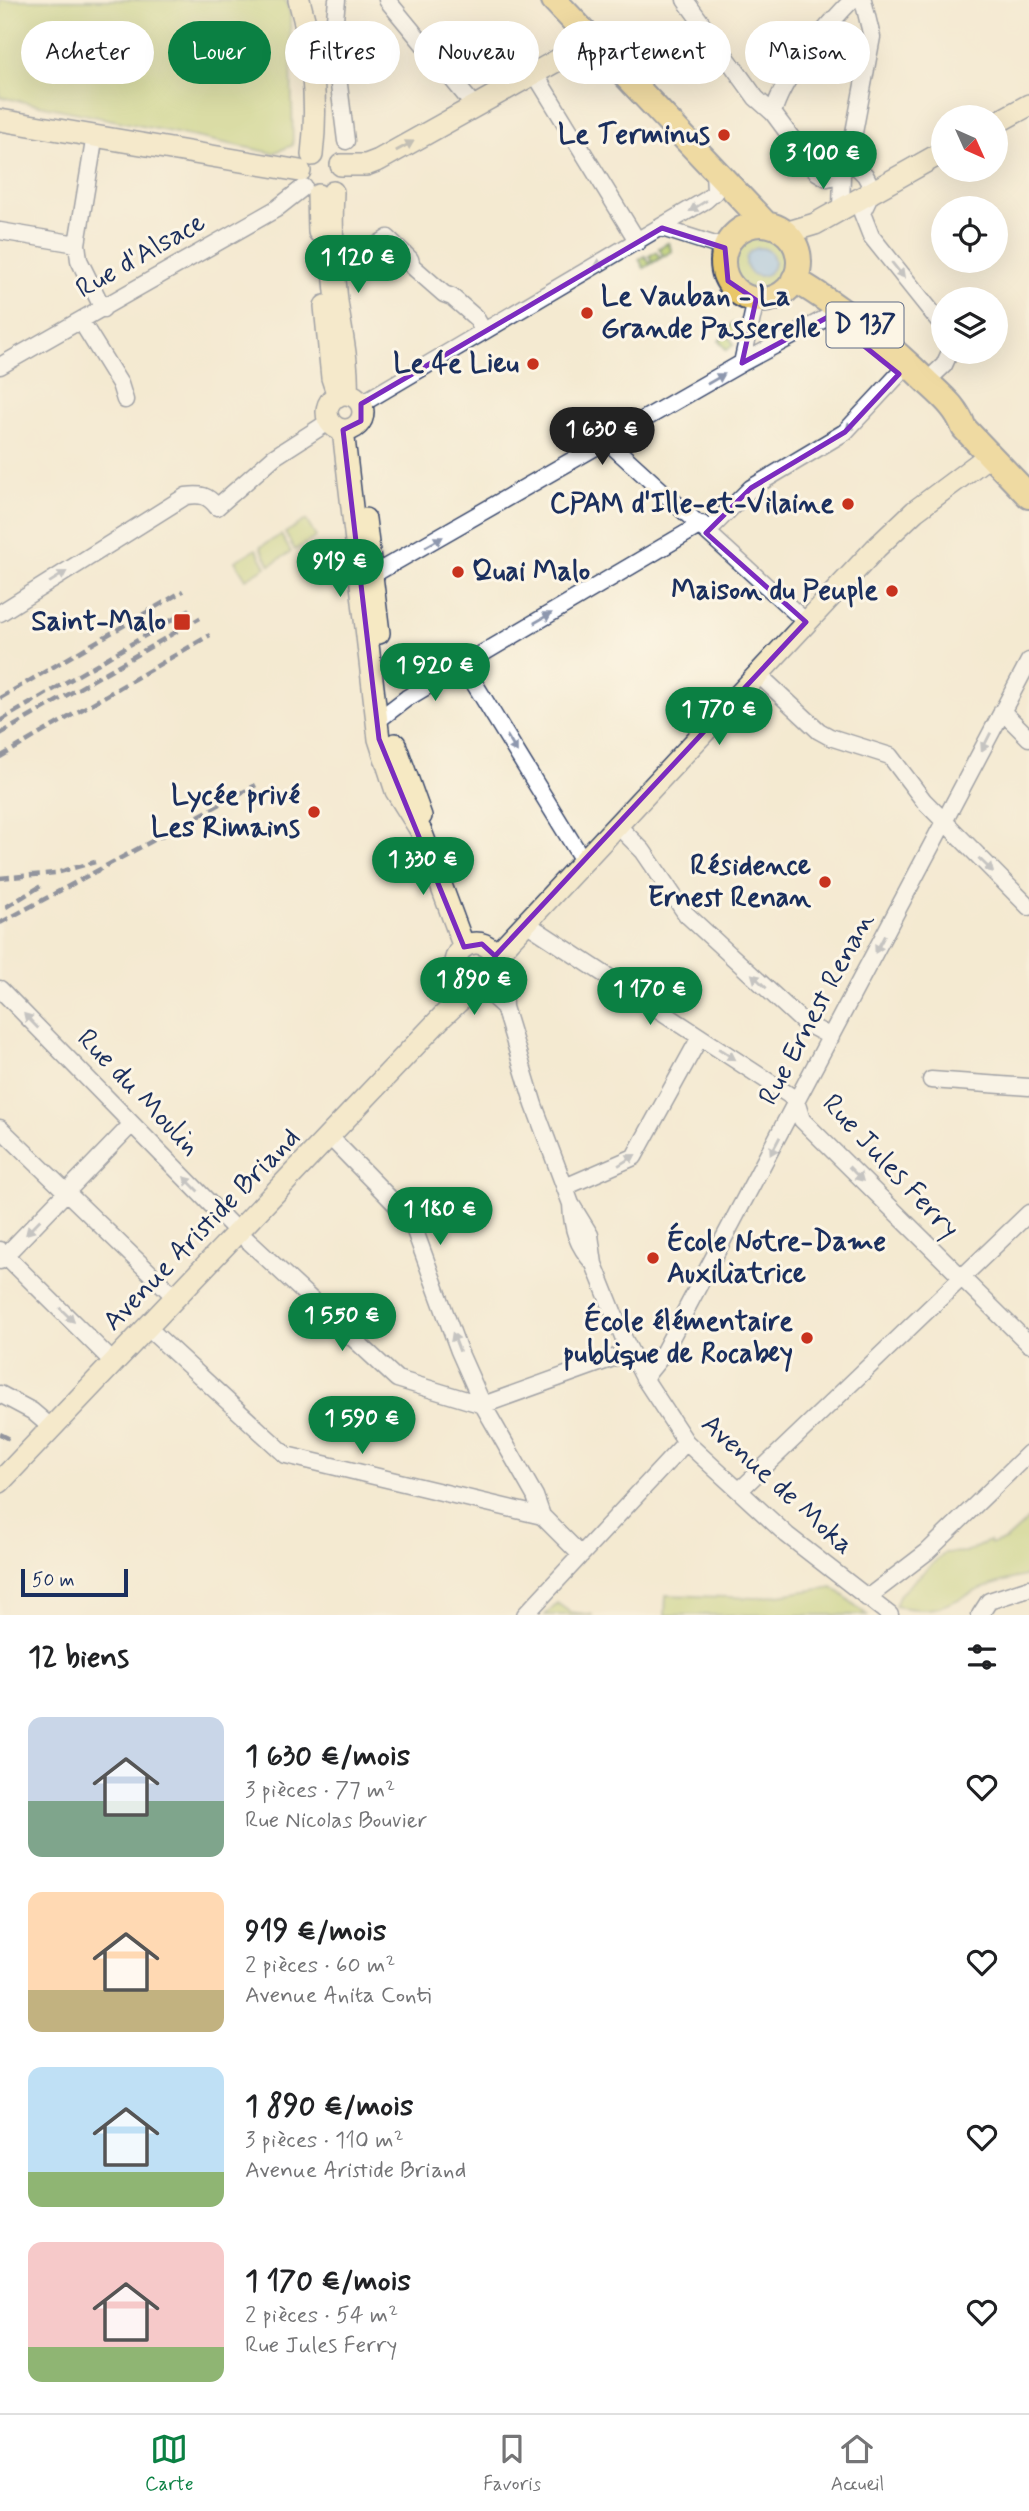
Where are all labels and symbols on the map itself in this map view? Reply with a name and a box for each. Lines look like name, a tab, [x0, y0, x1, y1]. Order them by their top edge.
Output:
north arrow	[931, 105, 1008, 182]
place label: Le Terminus	[558, 117, 710, 154]
marker: Le Terminus	[716, 127, 732, 143]
pin: 3 100 €	[758, 132, 888, 191]
one-way arrow	[395, 140, 414, 152]
one-way arrow	[688, 199, 707, 212]
street label: Rue d'Alsace	[69, 204, 213, 308]
pin: 1 120 €	[293, 236, 423, 295]
one-way arrow	[593, 256, 612, 268]
one-way arrow	[890, 261, 905, 278]
place label: Le Vauban - La Grande Passerelle	[601, 279, 820, 348]
road number: D 137	[826, 302, 903, 348]
marker: Le Vauban - La Grande Passerelle	[579, 305, 595, 321]
place label: Le 4e Lieu	[393, 346, 519, 383]
marker: Le 4e Lieu	[525, 356, 541, 372]
one-way arrow	[706, 373, 726, 385]
pin: 1 630 €	[537, 407, 667, 467]
one-way arrow	[844, 415, 861, 432]
place label: CPAM d'Ille-et-Vilaine	[550, 486, 834, 523]
marker: CPAM d'Ille-et-Vilaine	[840, 496, 856, 512]
one-way arrow	[425, 536, 444, 548]
pin: 919 €	[291, 540, 389, 599]
place label: Quai Malo	[472, 554, 590, 591]
marker: Quai Malo	[450, 564, 466, 580]
one-way arrow	[48, 570, 68, 583]
place label: Maison du Peuple	[671, 573, 878, 610]
marker: Maison du Peuple	[884, 583, 900, 599]
place label: Saint-Malo	[31, 604, 166, 641]
marker: Saint-Malo	[172, 612, 192, 632]
one-way arrow	[533, 612, 552, 624]
pin: 1 920 €	[370, 644, 500, 703]
pin: 1 770 €	[654, 688, 784, 747]
one-way arrow	[980, 733, 992, 753]
one-way arrow	[506, 734, 518, 753]
place label: Lycée privé Les Rimains	[151, 778, 301, 847]
marker: Lycée privé Les Rimains	[306, 804, 322, 820]
pin: 1 330 €	[358, 838, 488, 897]
place label: Résidence Ernest Renan	[648, 848, 812, 917]
one-way arrow	[978, 856, 995, 873]
marker: Résidence Ernest Renan	[817, 874, 833, 890]
street label: Rue Ernest Renan	[751, 906, 883, 1112]
one-way arrow	[875, 934, 886, 954]
pin: 1 890 €	[409, 958, 539, 1017]
pin: 1 170 €	[585, 968, 715, 1027]
one-way arrow	[751, 973, 768, 989]
one-way arrow	[23, 1013, 40, 1030]
street label: Rue du Moulin	[68, 1021, 208, 1165]
one-way arrow	[717, 1048, 736, 1061]
street label: Rue Jules Ferry	[813, 1087, 967, 1247]
street label: Avenue Aristide Briand	[95, 1120, 309, 1340]
one-way arrow	[769, 1136, 781, 1155]
one-way arrow	[617, 1154, 637, 1167]
one-way arrow	[847, 1165, 864, 1181]
one-way arrow	[183, 1176, 199, 1193]
pin: 1 180 €	[375, 1188, 505, 1247]
one-way arrow	[25, 1219, 41, 1235]
place label: École Notre-Dame Auxiliatrice	[667, 1222, 886, 1293]
marker: École Notre-Dame Auxiliatrice	[645, 1250, 661, 1266]
pin: 1 550 €	[277, 1294, 407, 1353]
place label: École élémentaire publique de Rocabey	[563, 1302, 793, 1373]
one-way arrow	[58, 1306, 74, 1323]
marker: École élémentaire publique de Rocabey	[799, 1330, 815, 1346]
one-way arrow	[450, 1332, 461, 1353]
pin: 1 590 €	[297, 1396, 427, 1456]
street label: Avenue de Moka	[693, 1407, 861, 1563]
scale bar	[21, 1566, 128, 1598]

